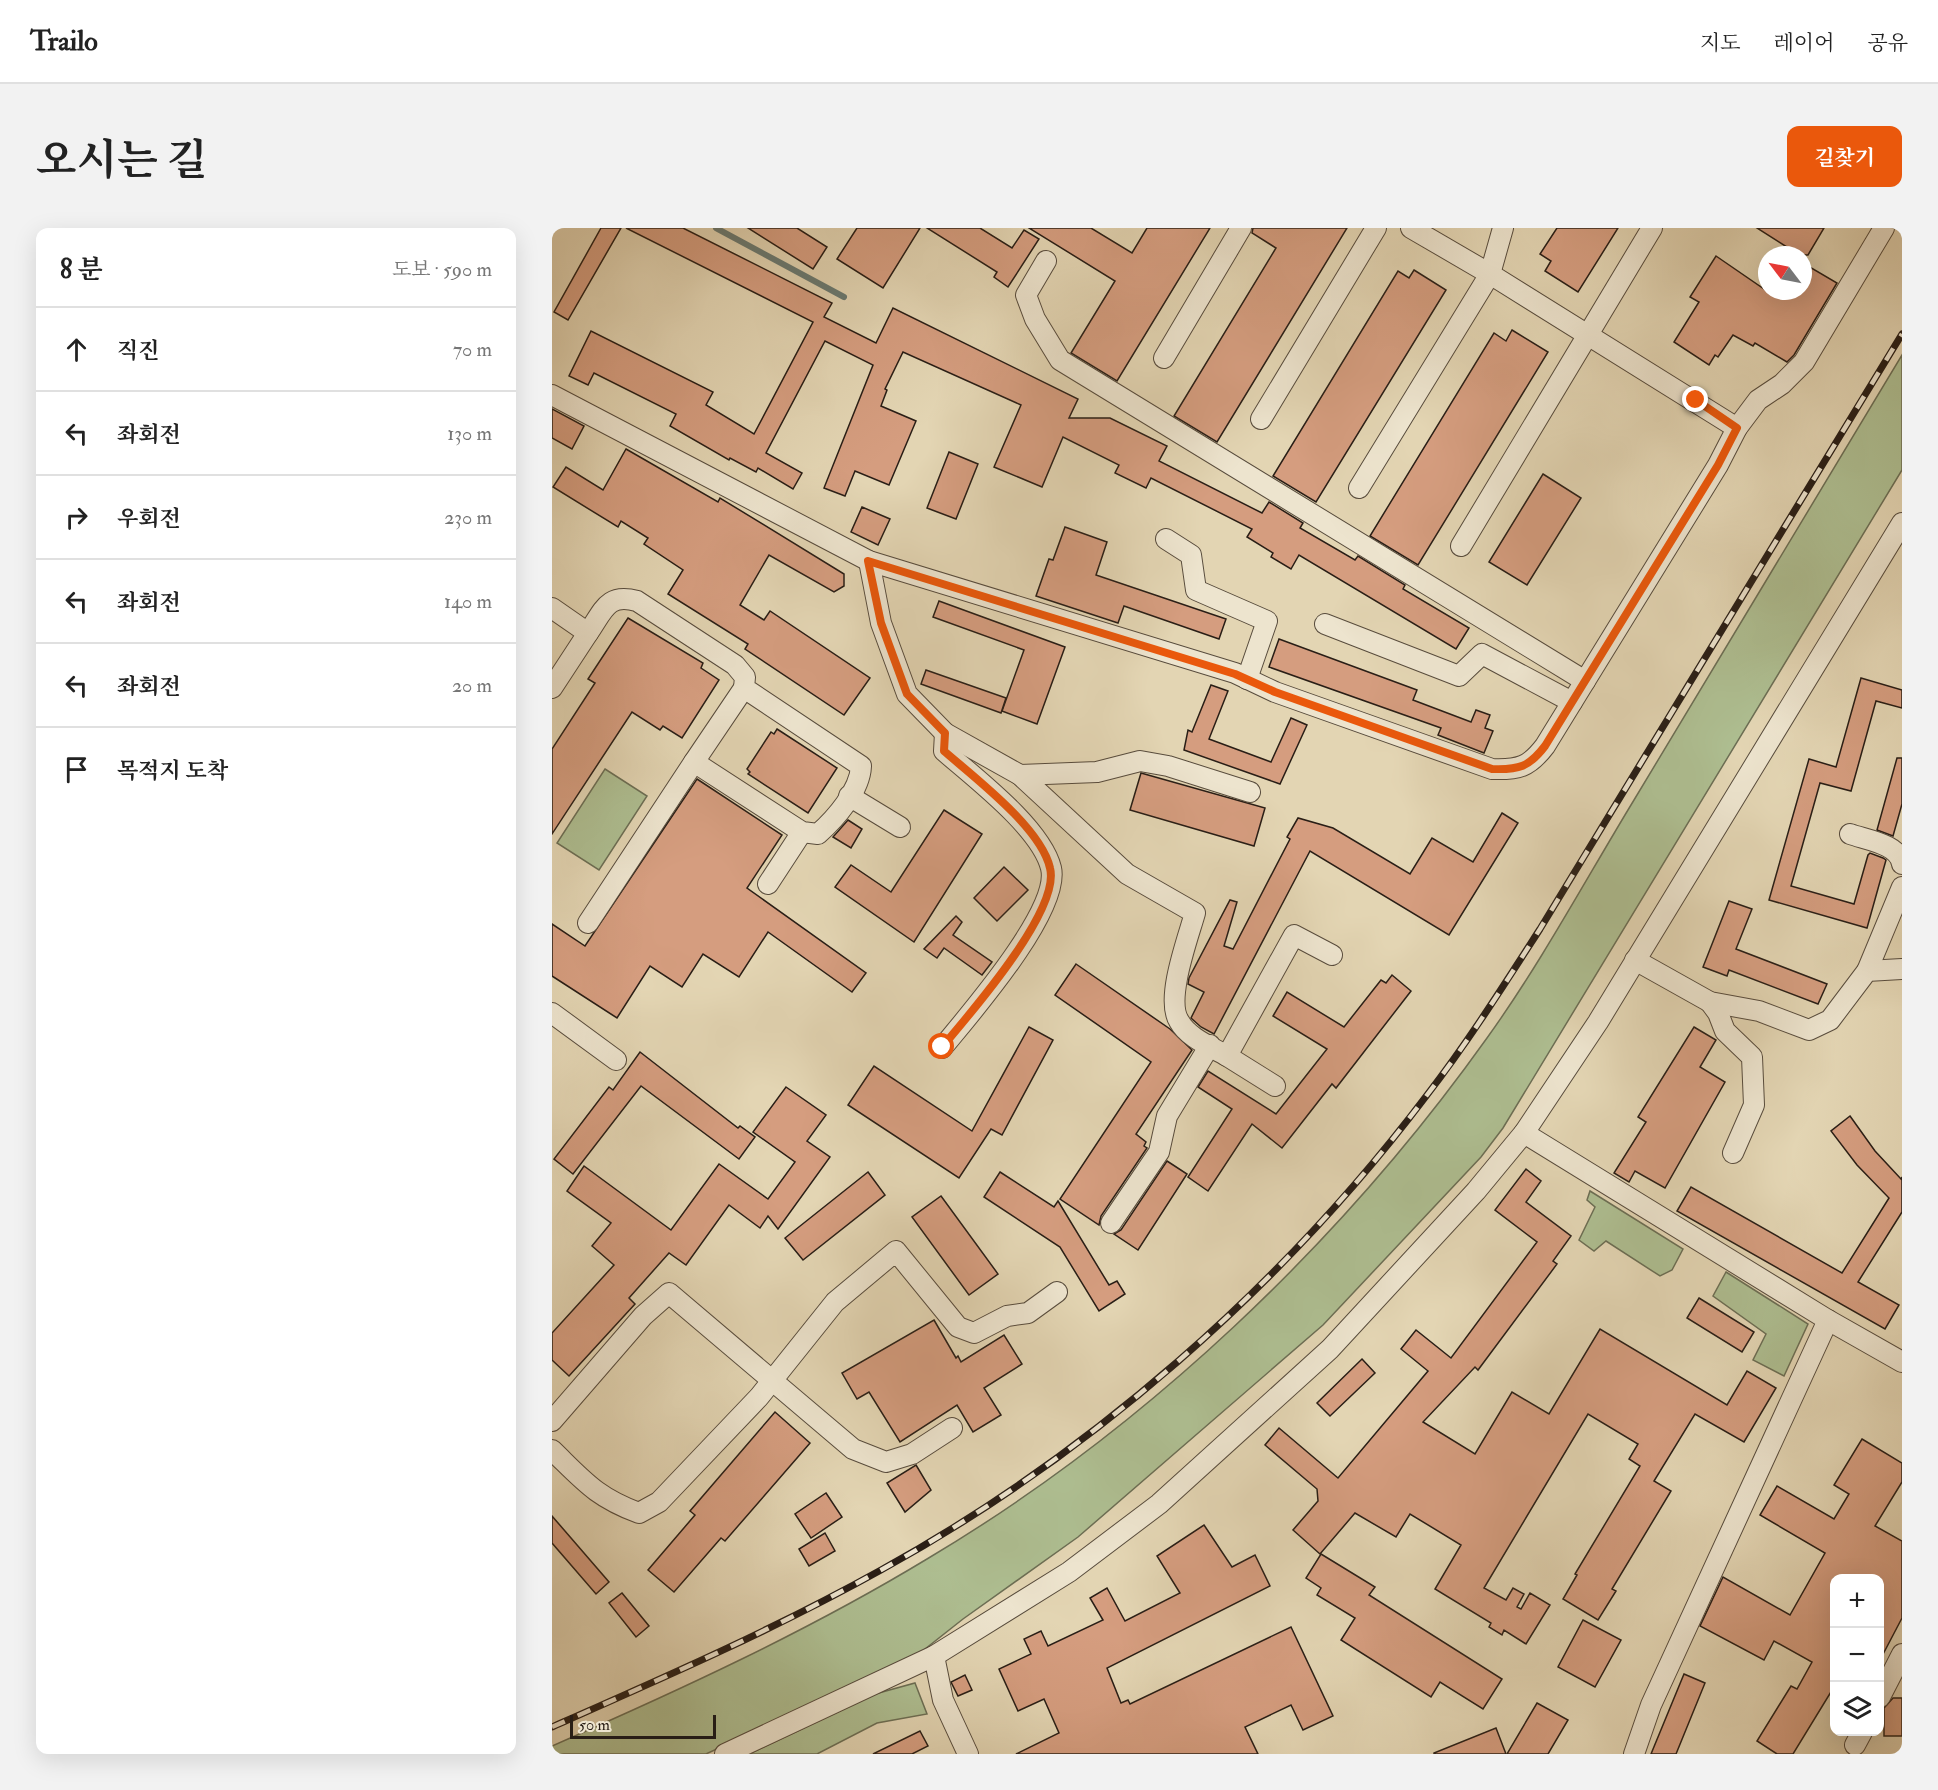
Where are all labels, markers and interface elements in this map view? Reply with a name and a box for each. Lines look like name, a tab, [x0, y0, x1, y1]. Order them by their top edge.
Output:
text: Trailo	[30, 24, 98, 59]
text: 지도	[1700, 30, 1741, 57]
text: 레이어	[1774, 30, 1834, 57]
text: 공유	[1867, 30, 1908, 57]
button: 길찾기	[1787, 126, 1902, 187]
text: 오시는 길	[36, 135, 207, 187]
north arrow	[1758, 246, 1812, 300]
text: 8 분	[60, 254, 103, 286]
text: 도보 · 590 m	[392, 257, 492, 282]
icon: ahead	[60, 333, 93, 366]
text: 직진	[117, 337, 160, 365]
text: 70 m	[453, 337, 492, 362]
route end	[1682, 386, 1708, 412]
icon: left	[60, 417, 93, 450]
text: 좌회전	[117, 421, 181, 449]
text: 130 m	[447, 421, 492, 446]
icon: right	[60, 501, 93, 534]
text: 우회전	[117, 505, 181, 533]
text: 230 m	[444, 505, 492, 530]
icon: left	[60, 585, 93, 618]
text: 좌회전	[117, 589, 181, 617]
text: 140 m	[444, 589, 492, 614]
icon: left	[60, 669, 93, 702]
text: 좌회전	[117, 673, 181, 701]
text: 20 m	[452, 673, 492, 698]
icon: arrive	[60, 753, 93, 786]
text: 목적지 도착	[117, 757, 228, 785]
route start	[928, 1033, 954, 1059]
map controls	[1830, 1574, 1884, 1736]
button: +	[1830, 1574, 1884, 1628]
button: −	[1830, 1628, 1884, 1682]
button: layers	[1830, 1682, 1884, 1736]
scale bar	[570, 1712, 716, 1740]
text: 50 m	[579, 1715, 610, 1735]

